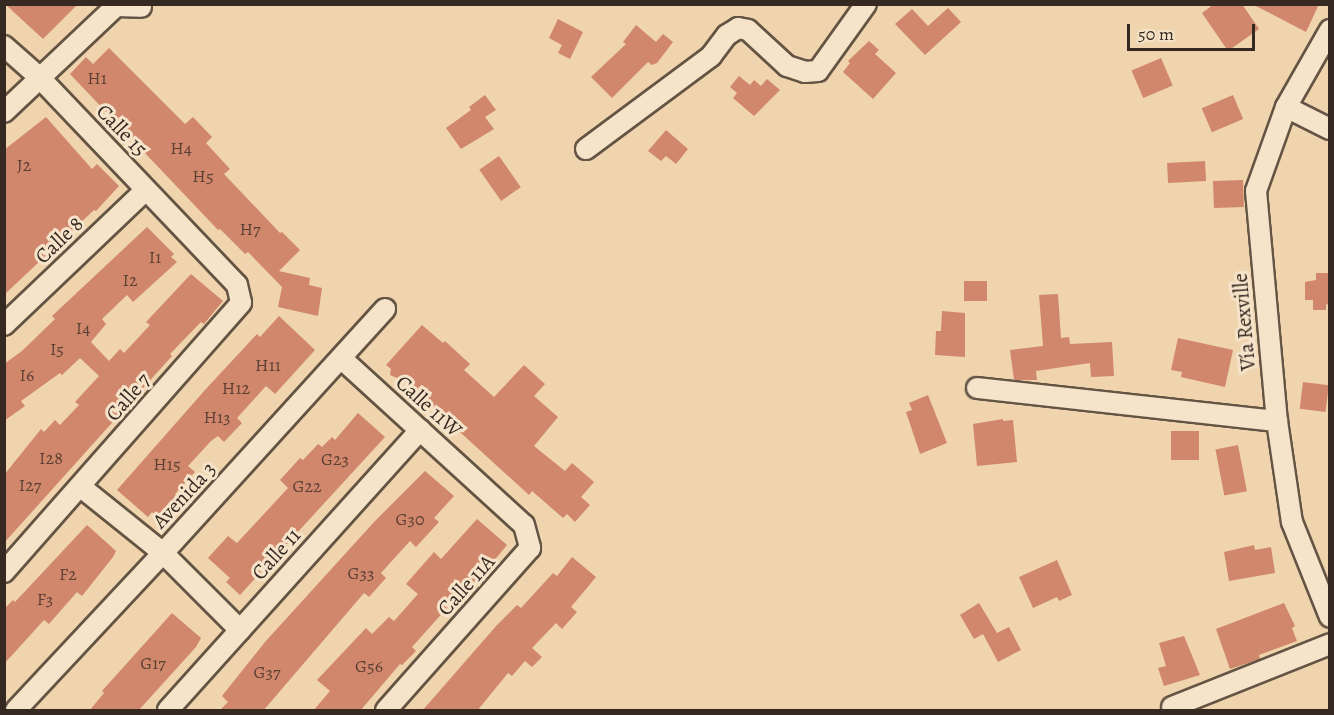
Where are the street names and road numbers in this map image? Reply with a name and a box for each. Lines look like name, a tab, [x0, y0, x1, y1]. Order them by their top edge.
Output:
street label: Calle 15	[91, 99, 153, 161]
street label: Calle 8	[30, 211, 88, 269]
street label: Vía Rexville	[1227, 272, 1261, 372]
street label: Calle 7	[100, 368, 156, 426]
street label: Calle 11W	[391, 370, 467, 442]
street label: Avenida 3	[147, 457, 221, 533]
street label: Calle 11	[246, 523, 306, 585]
street label: Calle 11A	[432, 549, 500, 621]

